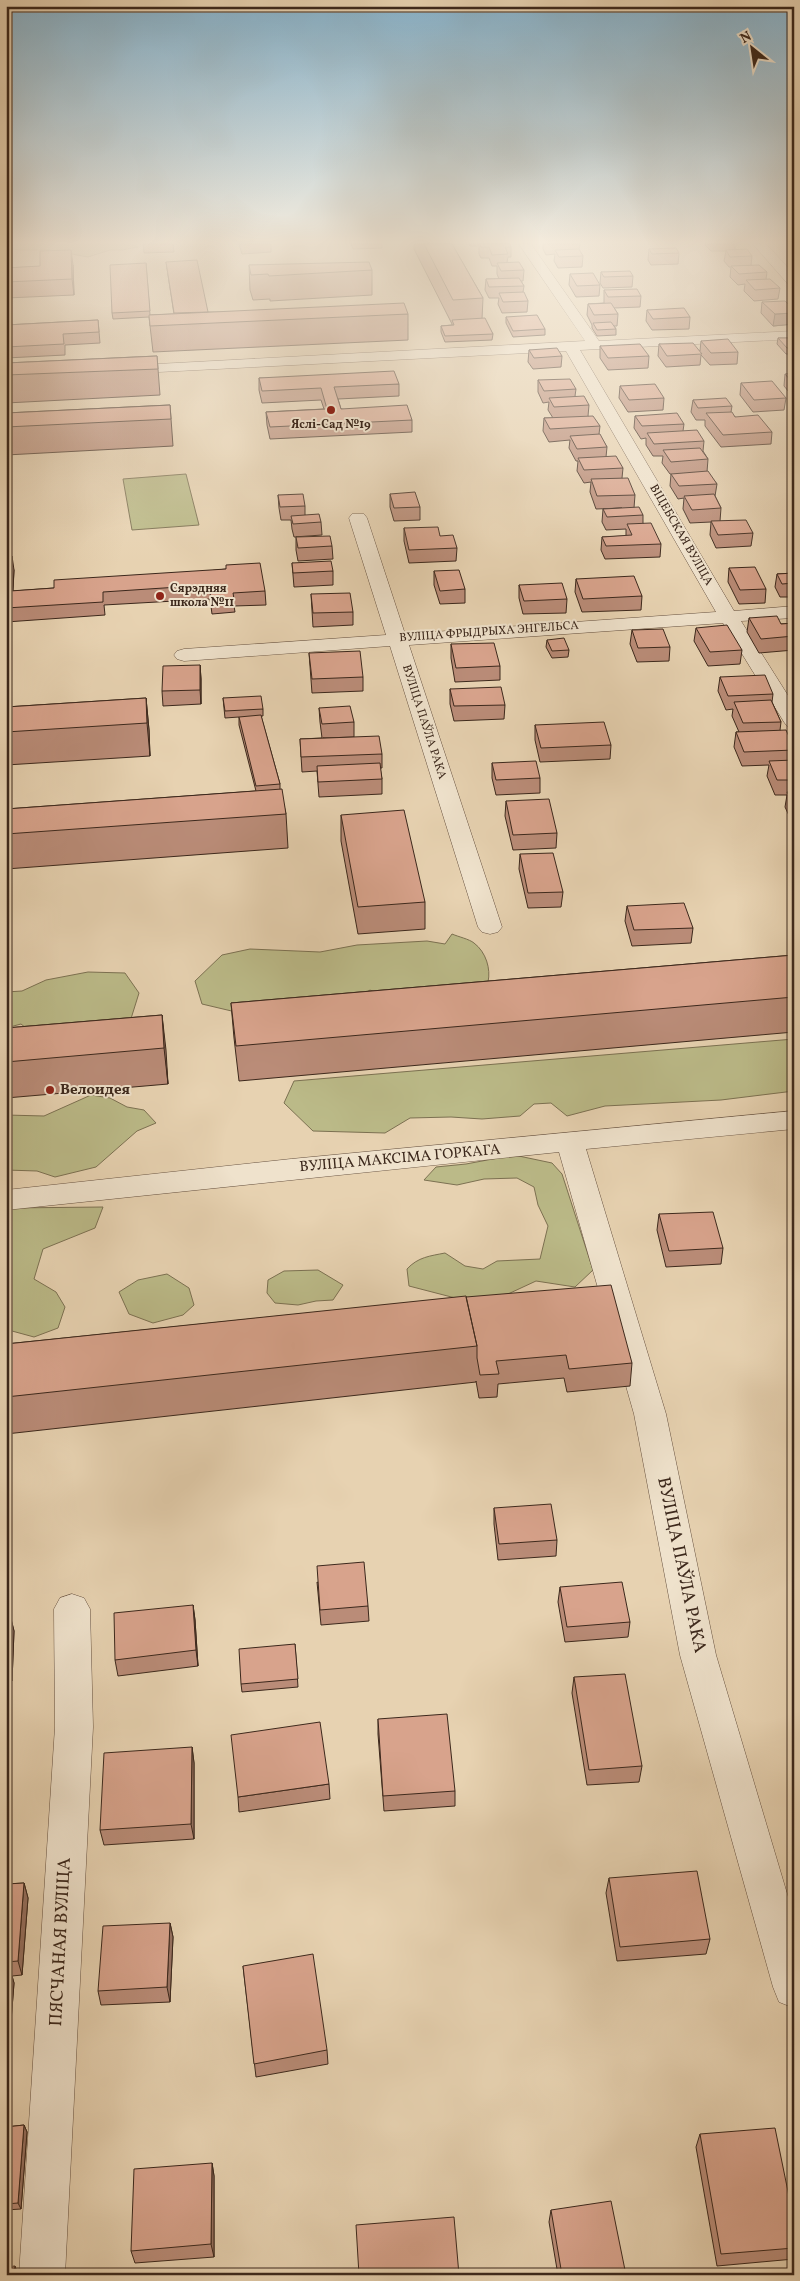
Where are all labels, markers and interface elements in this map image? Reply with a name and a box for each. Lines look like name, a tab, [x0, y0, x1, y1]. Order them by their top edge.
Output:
north arrow	[728, 22, 778, 72]
text: N	[737, 27, 755, 49]
marker: Яслі-Сад №19	[325, 404, 337, 416]
place label: Яслі-Сад №19	[291, 417, 371, 433]
street label: ВІЦЕБСКАЯ ВУЛІЦА	[645, 481, 717, 589]
place label: Сярэдняя школа №11	[170, 581, 234, 611]
marker: Сярэдняя школа №11	[154, 590, 166, 602]
street label: ВУЛІЦА ФРЫДРЫХА ЭНГЕЛЬСА	[399, 618, 580, 646]
street label: ВУЛІЦА ПАЎЛА РАКА	[398, 662, 451, 782]
place label: Велоидея	[60, 1080, 131, 1101]
marker: Велоидея	[44, 1084, 56, 1096]
street label: ВУЛІЦА МАКСІМА ГОРКАГА	[299, 1140, 502, 1178]
street label: ВУЛІЦА ПАЎЛА РАКА	[650, 1475, 712, 1656]
street label: ПЯСЧАНАЯ ВУЛІЦА	[44, 1857, 78, 2027]

